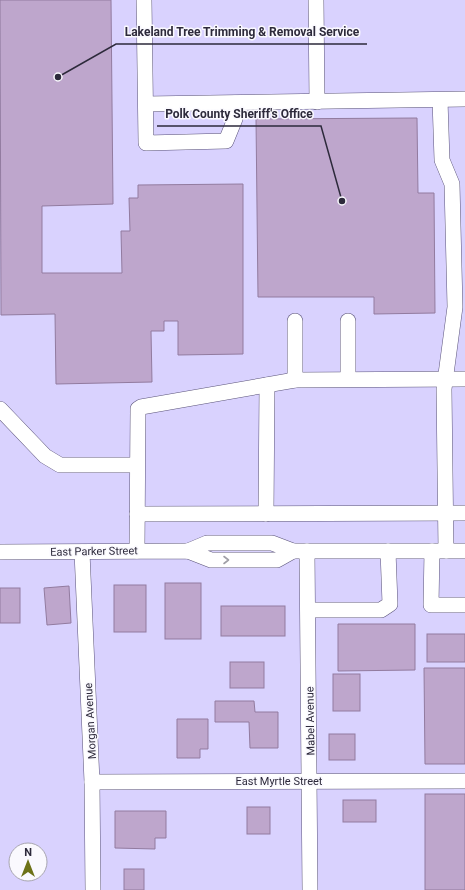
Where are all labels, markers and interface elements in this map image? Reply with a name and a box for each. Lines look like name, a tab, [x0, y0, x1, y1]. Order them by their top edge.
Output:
callout: Lakeland Tree Trimming & Removal Service	[116, 20, 367, 44]
text: Lakeland Tree Trimming & Removal Service	[125, 25, 360, 39]
callout: Polk County Sheriff's Office	[157, 102, 321, 126]
text: Polk County Sheriff's Office	[165, 107, 313, 121]
street label: East Parker Street	[50, 544, 138, 559]
one-way arrow	[223, 556, 229, 564]
street label: Morgan Avenue	[82, 682, 99, 759]
street label: Mabel Avenue	[303, 686, 318, 756]
street label: East Myrtle Street	[236, 775, 323, 788]
north arrow	[8, 842, 48, 882]
text: N	[24, 846, 32, 859]

